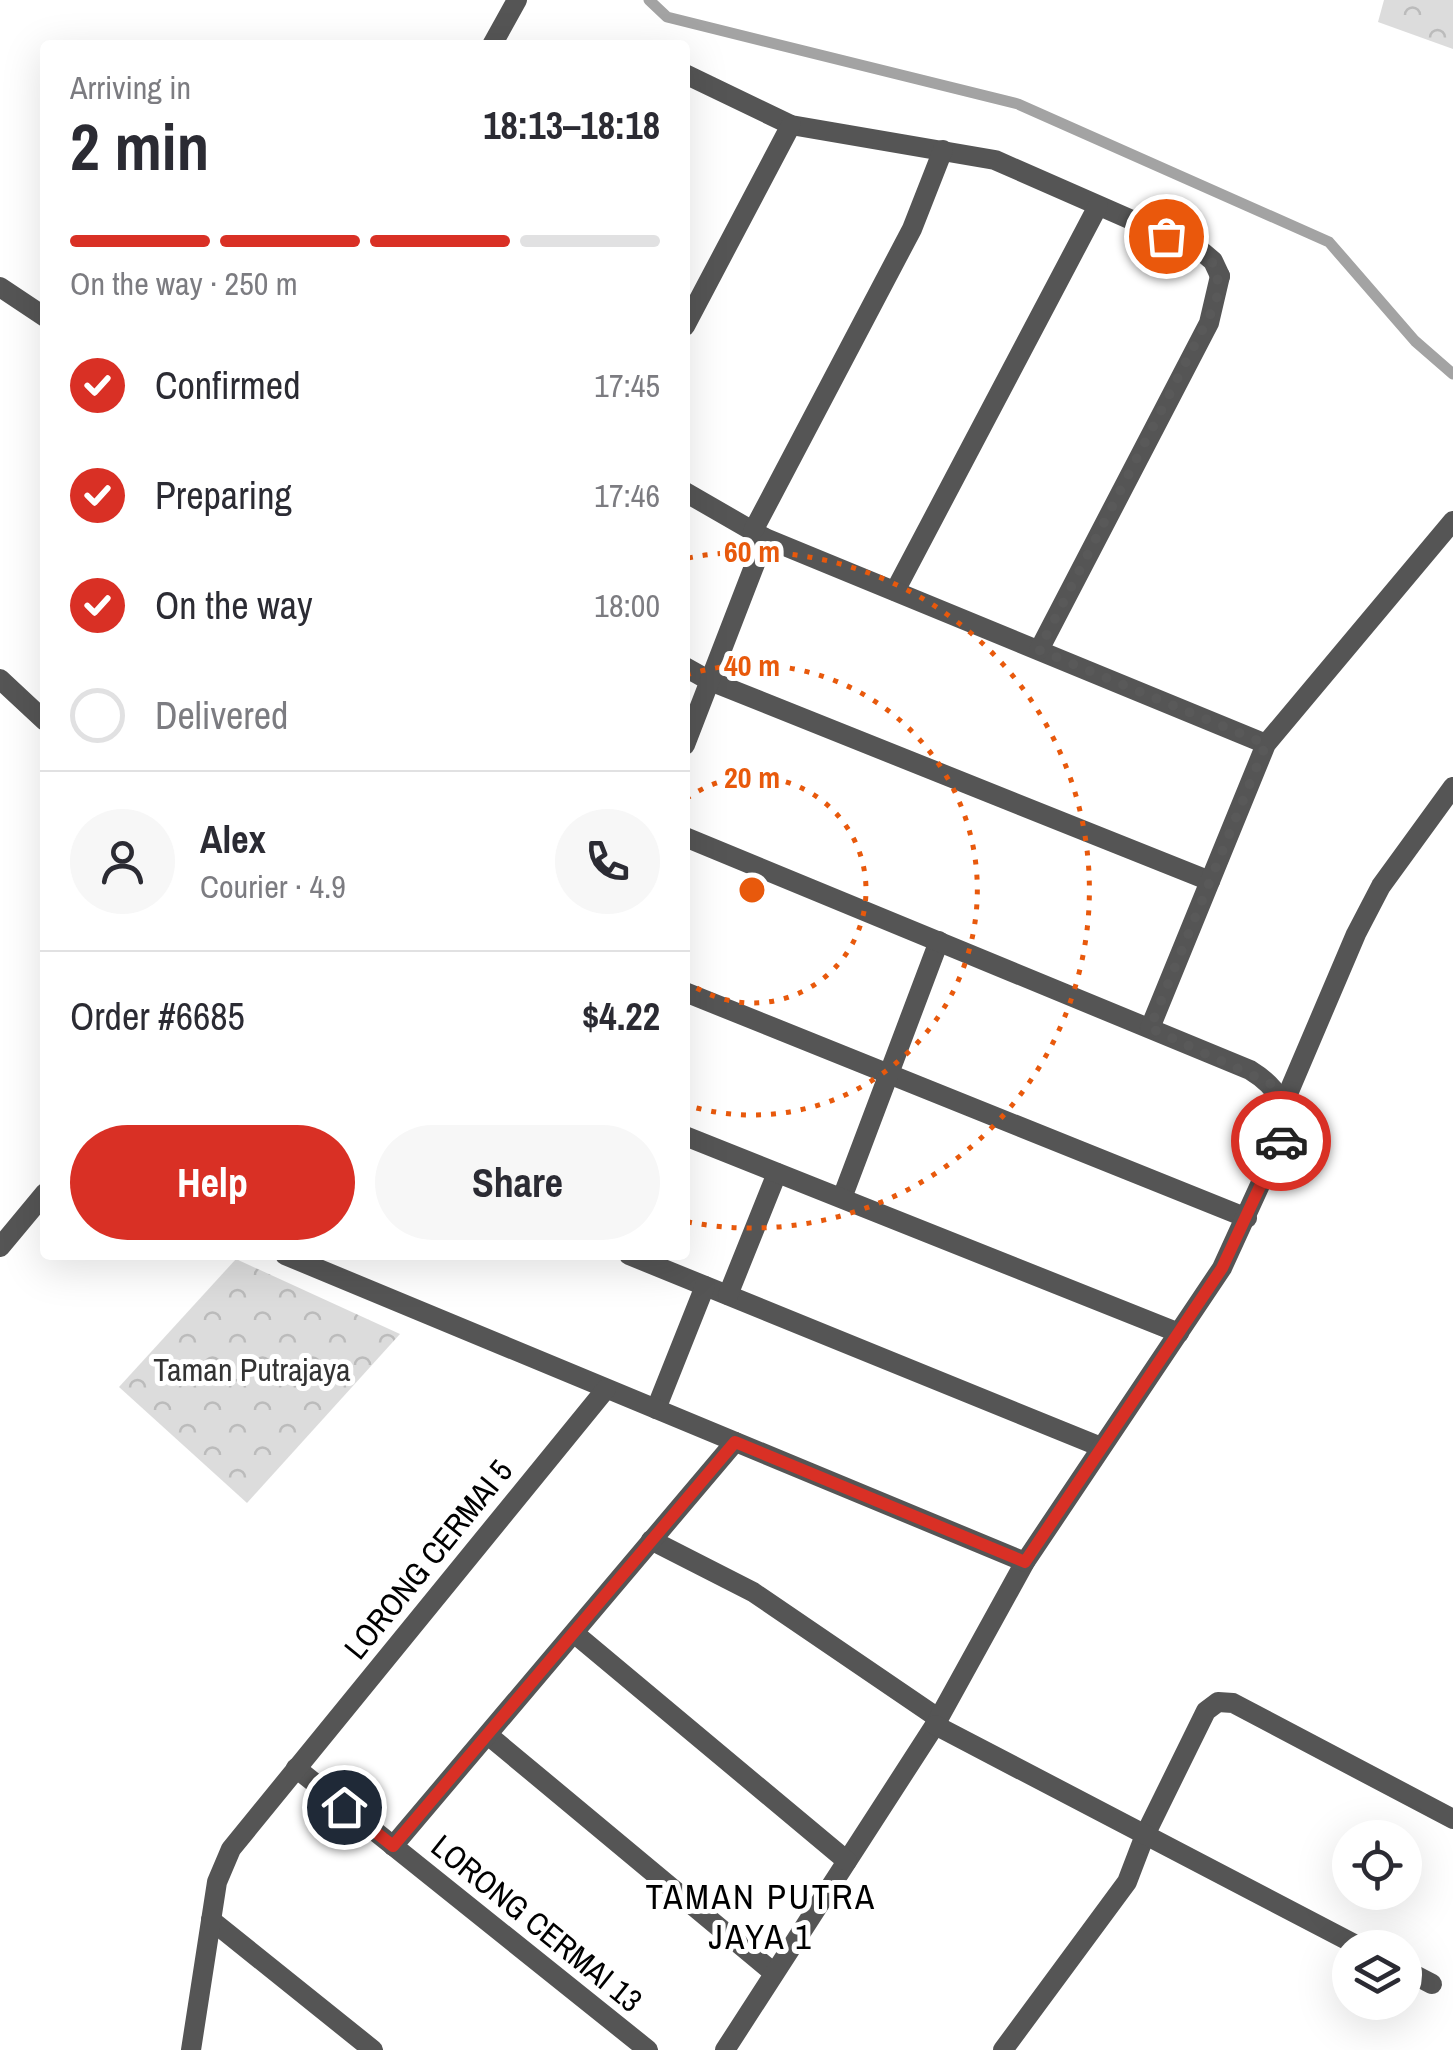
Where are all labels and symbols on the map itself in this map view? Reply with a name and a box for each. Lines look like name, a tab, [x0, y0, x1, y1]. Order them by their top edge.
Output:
pin	[1124, 194, 1209, 279]
text: 60 m	[724, 531, 780, 571]
text: 40 m	[724, 645, 780, 685]
text: 20 m	[724, 757, 780, 797]
centre of rings	[734, 872, 770, 908]
courier	[1231, 1091, 1331, 1191]
park label: Taman Putrajaya	[153, 1348, 351, 1391]
street label: LORONG CERMAI 5	[334, 1450, 522, 1668]
pin	[302, 1765, 387, 1850]
street label: LORONG CERMAI 13	[423, 1825, 651, 2021]
district label: TAMAN PUTRA JAYA 1	[645, 1873, 877, 1960]

